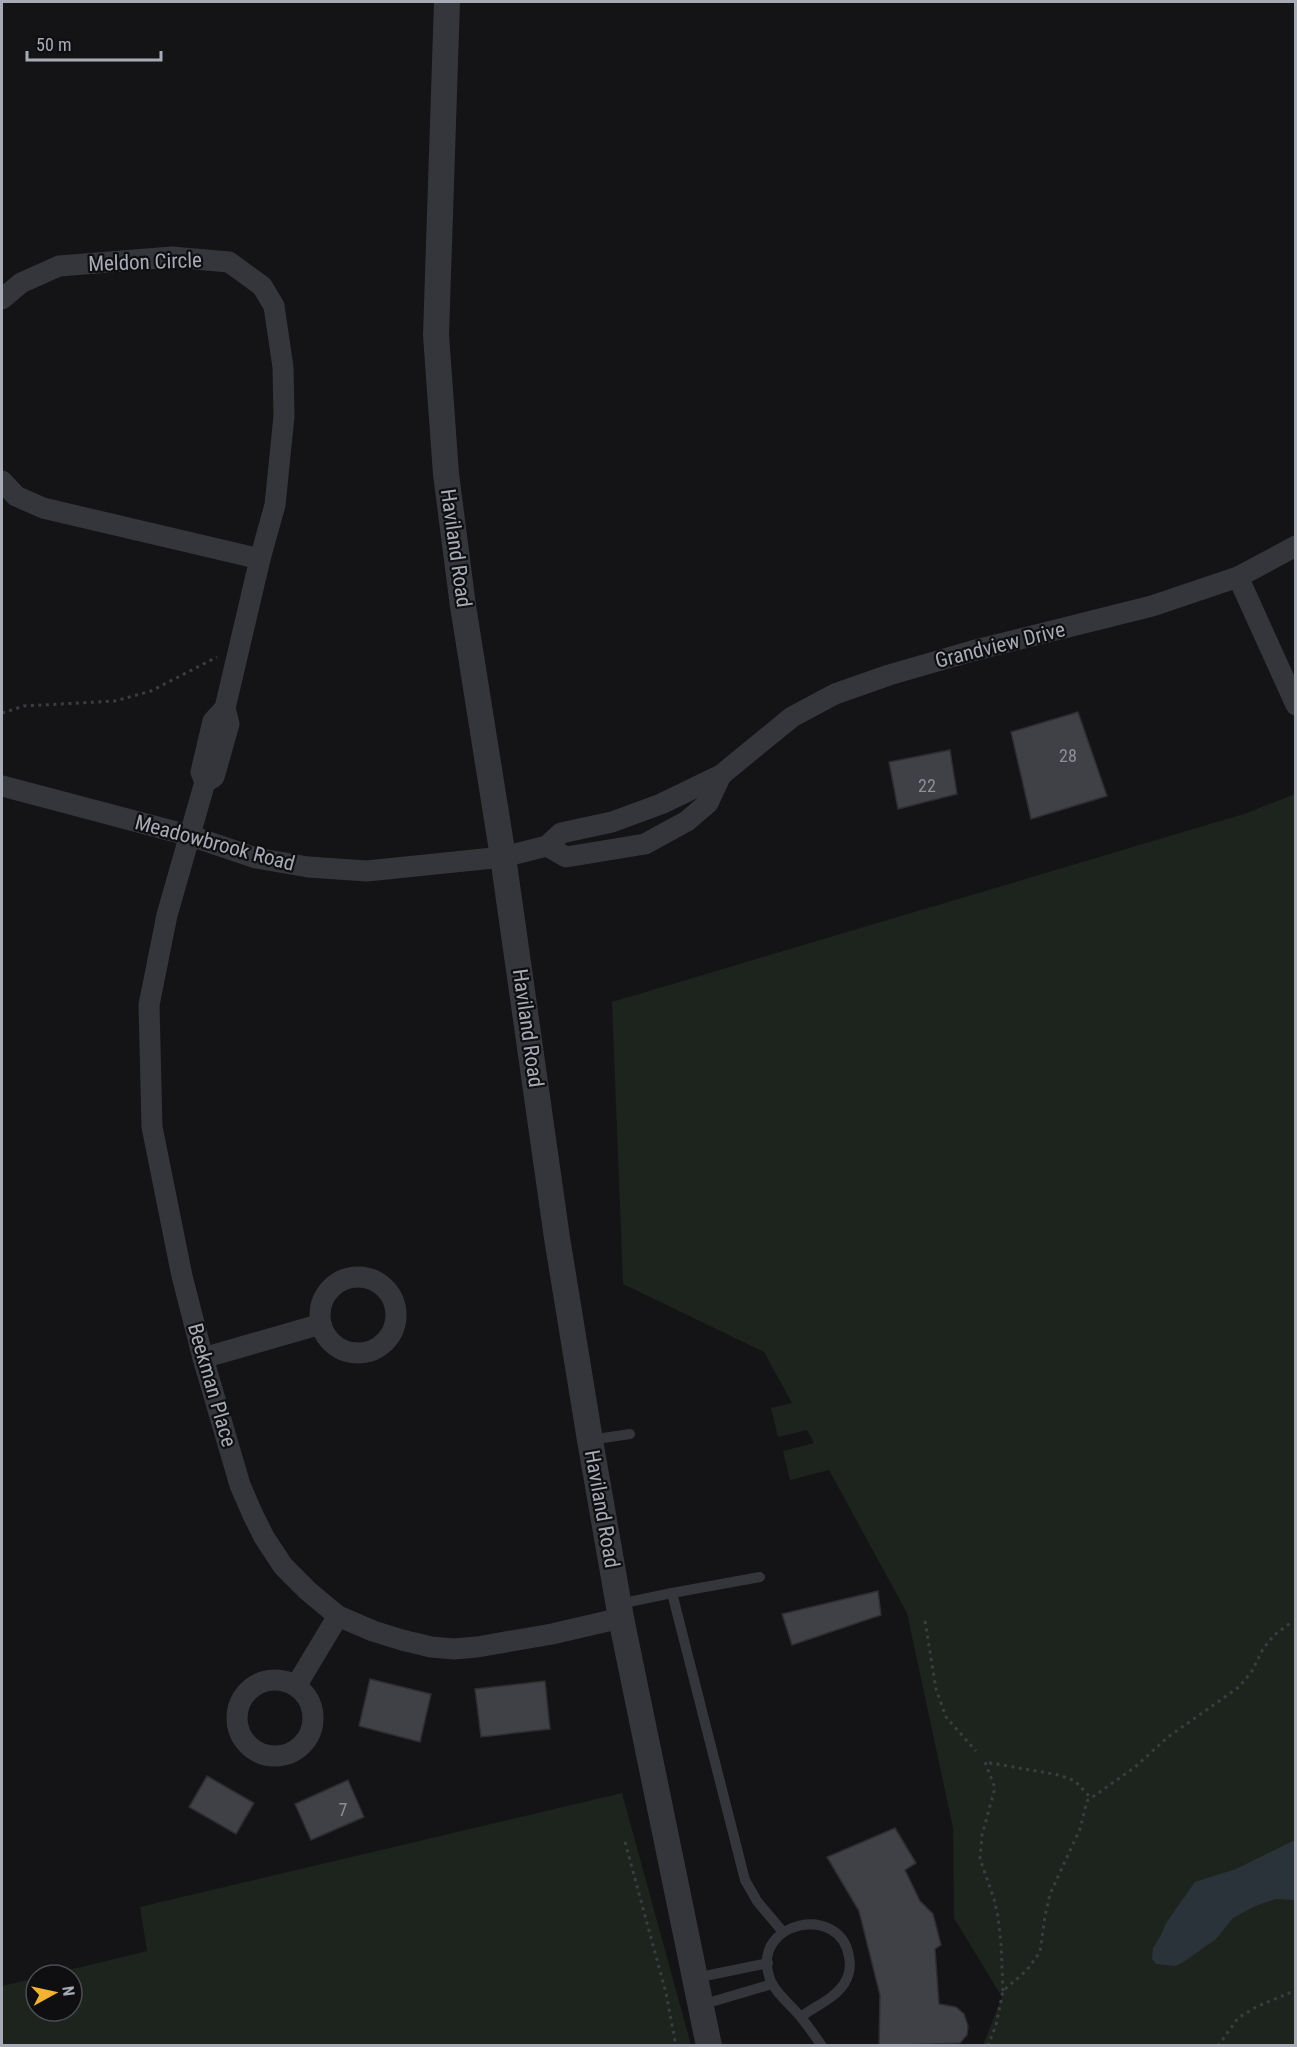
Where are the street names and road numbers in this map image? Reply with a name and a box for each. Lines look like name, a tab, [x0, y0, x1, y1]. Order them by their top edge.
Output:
street label: Meldon Circle	[88, 248, 202, 276]
street label: Haviland Road	[436, 487, 476, 609]
street label: Grandview Drive	[933, 617, 1068, 673]
street label: Meadowbrook Road	[132, 810, 298, 876]
street label: Haviland Road	[508, 967, 548, 1089]
street label: Beekman Place	[183, 1320, 241, 1450]
street label: Haviland Road	[580, 1448, 624, 1570]

